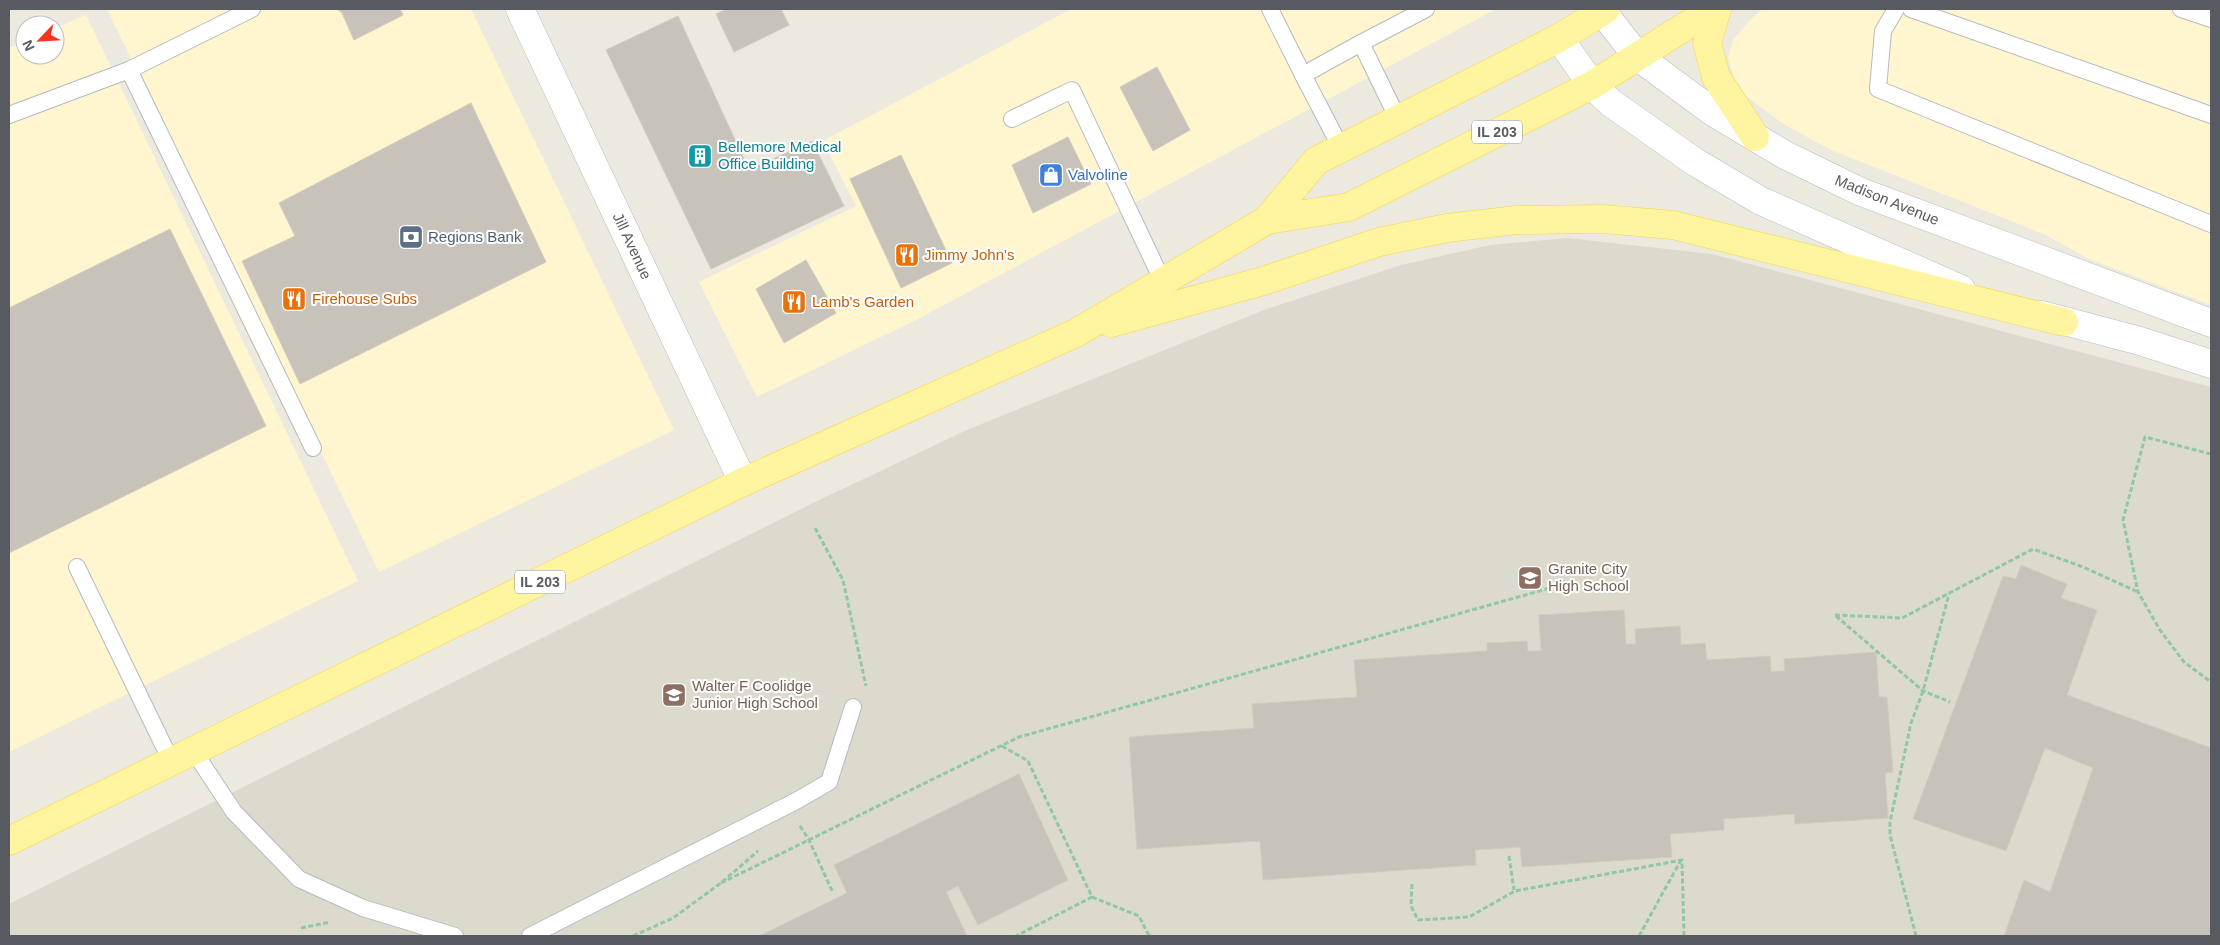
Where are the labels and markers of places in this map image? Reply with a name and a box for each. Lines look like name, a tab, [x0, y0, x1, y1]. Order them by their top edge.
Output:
place label: Bellemore Medical Office Building	[718, 138, 841, 172]
building icon: Bellemore Medical Office Building	[687, 143, 713, 169]
shop icon: Valvoline	[1038, 162, 1064, 188]
place label: Valvoline	[1068, 166, 1128, 183]
bank icon: Regions Bank	[398, 224, 424, 250]
place label: Regions Bank	[428, 228, 522, 245]
restaurant icon: Jimmy John's	[894, 242, 920, 268]
place label: Jimmy John's	[924, 246, 1014, 263]
restaurant icon: Firehouse Subs	[281, 286, 307, 312]
restaurant icon: Lamb's Garden	[781, 289, 807, 315]
place label: Firehouse Subs	[312, 290, 417, 307]
place label: Lamb's Garden	[812, 293, 914, 310]
place label: Granite City High School	[1548, 560, 1629, 594]
school or university icon: Granite City High School	[1517, 565, 1543, 591]
place label: Walter F Coolidge Junior High School	[692, 677, 818, 711]
school or university icon: Walter F Coolidge Junior High School	[661, 682, 687, 708]

